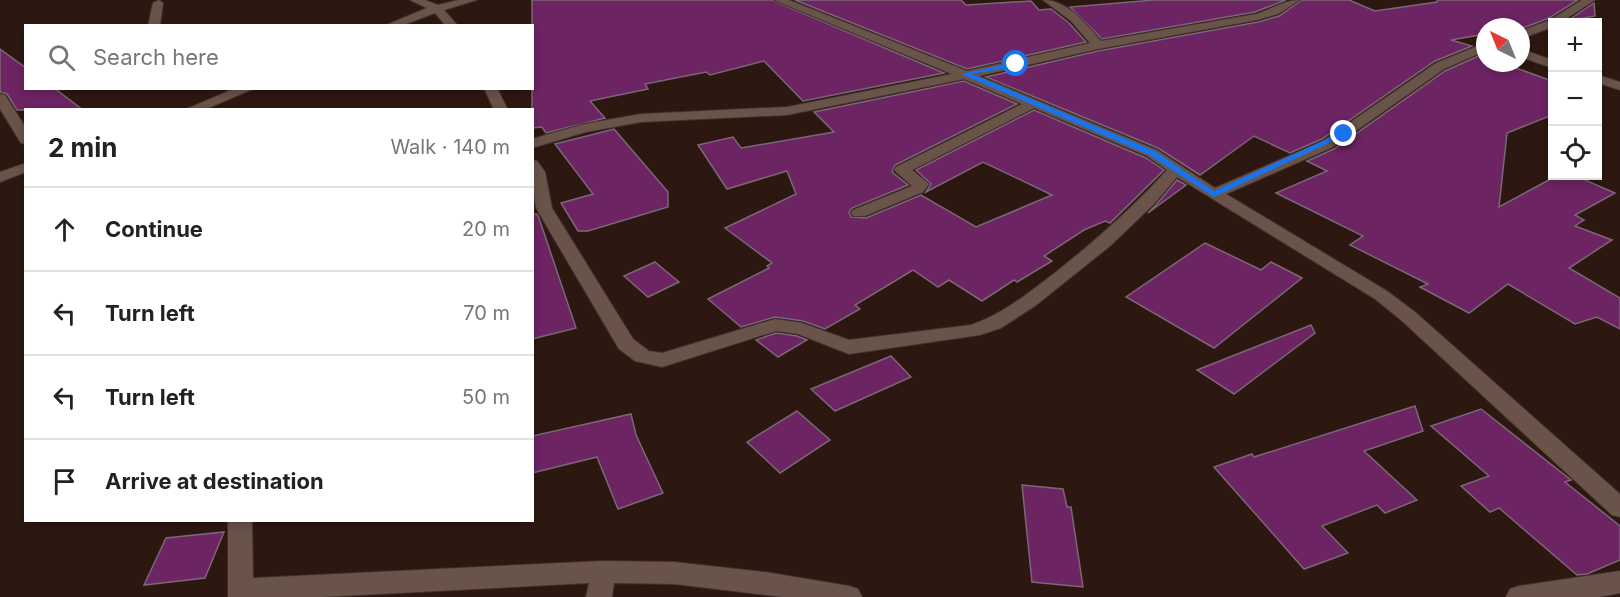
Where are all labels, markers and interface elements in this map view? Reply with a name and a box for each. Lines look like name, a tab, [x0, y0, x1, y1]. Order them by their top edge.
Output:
north arrow	[1476, 18, 1530, 72]
map controls	[1548, 18, 1602, 180]
button: +	[1548, 18, 1602, 72]
search box	[24, 24, 534, 90]
icon: search	[45, 41, 78, 74]
text: Search here	[93, 44, 219, 70]
route start	[1002, 50, 1028, 76]
button: −	[1548, 72, 1602, 126]
route end	[1330, 120, 1356, 146]
button: locate	[1548, 126, 1602, 180]
text: 2 min	[48, 132, 118, 163]
text: Walk · 140 m	[390, 135, 510, 159]
icon: ahead	[48, 213, 81, 246]
text: Continue	[105, 216, 203, 242]
text: 20 m	[462, 217, 510, 241]
icon: left	[48, 297, 81, 330]
text: Turn left	[105, 300, 195, 326]
text: 70 m	[463, 301, 510, 325]
icon: left	[48, 381, 81, 414]
text: Turn left	[105, 384, 195, 410]
text: 50 m	[462, 385, 510, 409]
icon: arrive	[48, 465, 81, 498]
text: Arrive at destination	[105, 468, 324, 494]

